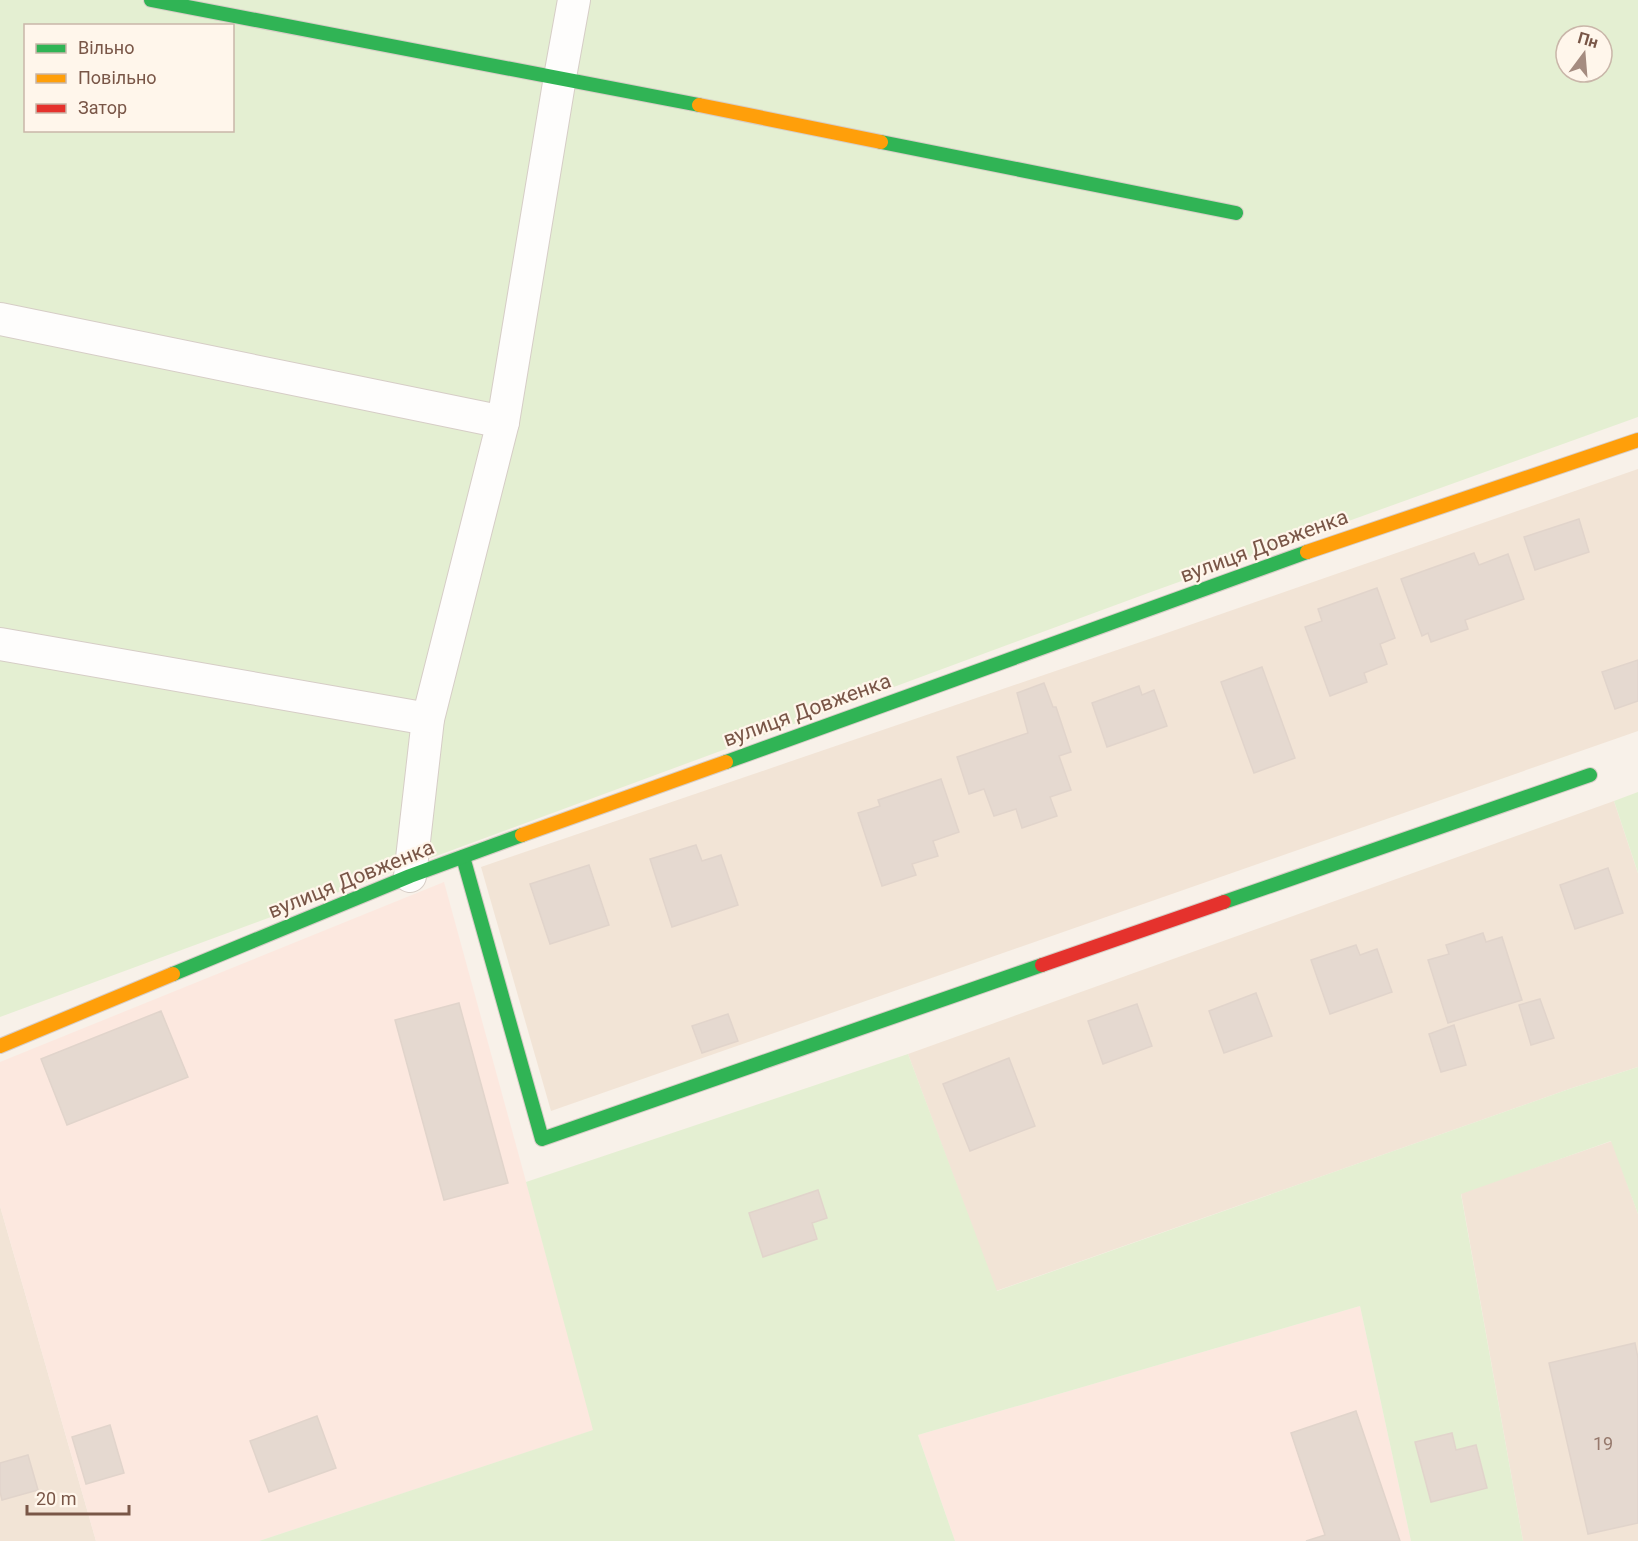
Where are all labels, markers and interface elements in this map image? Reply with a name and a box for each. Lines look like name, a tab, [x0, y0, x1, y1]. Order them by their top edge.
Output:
legend	[24, 24, 234, 132]
north arrow	[1554, 24, 1614, 84]
text: Пн	[1576, 28, 1600, 52]
text: Вільно	[78, 37, 134, 58]
text: Повільно	[78, 67, 157, 88]
text: Затор	[78, 97, 127, 118]
street label: вулиця Довженка	[1177, 505, 1351, 587]
street label: вулиця Довженка	[720, 669, 894, 751]
street label: вулиця Довженка	[265, 835, 437, 923]
house number: 19	[1593, 1433, 1613, 1454]
scale bar	[27, 1478, 129, 1516]
text: 20 m	[36, 1488, 76, 1509]

